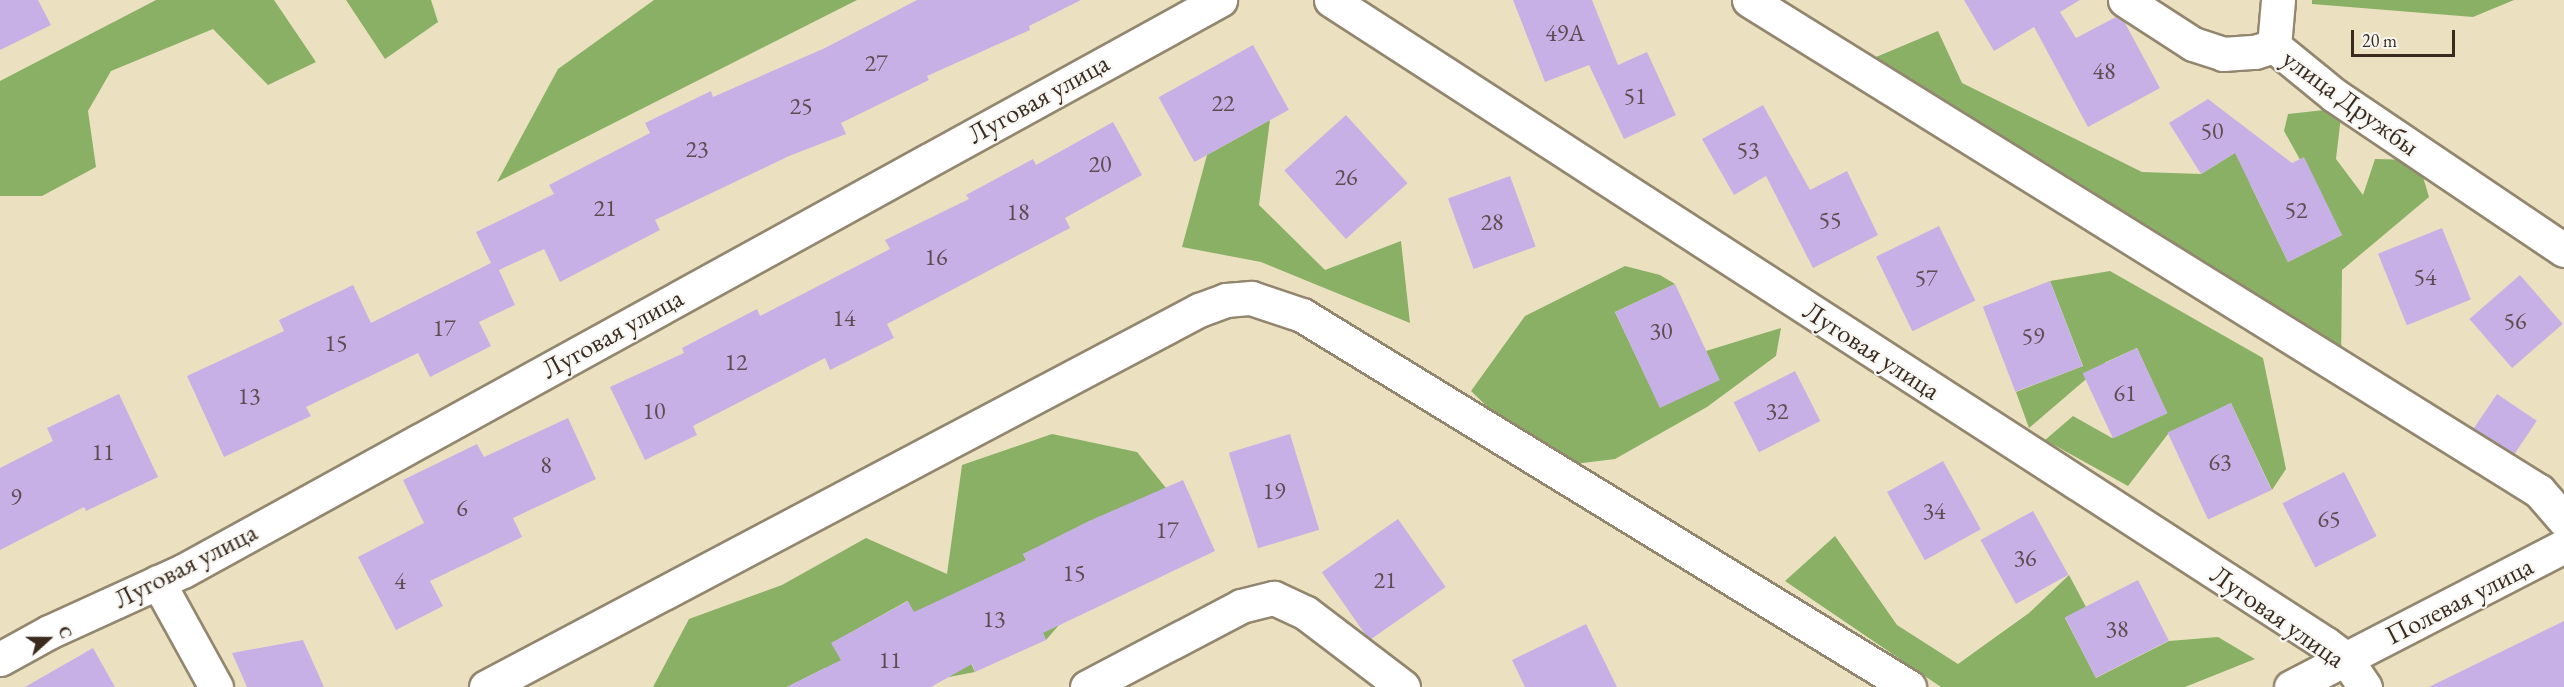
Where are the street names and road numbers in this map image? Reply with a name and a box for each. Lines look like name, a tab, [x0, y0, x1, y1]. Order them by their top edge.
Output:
street label: улица Дружбы	[2276, 42, 2426, 162]
street label: Луговая улица	[962, 46, 1114, 150]
street label: Луговая улица	[536, 281, 688, 385]
street label: Луговая улица	[1797, 294, 1947, 406]
street label: Луговая улица	[108, 515, 262, 615]
street label: Полевая улица	[2380, 549, 2538, 651]
street label: Луговая улица	[2205, 558, 2351, 674]

